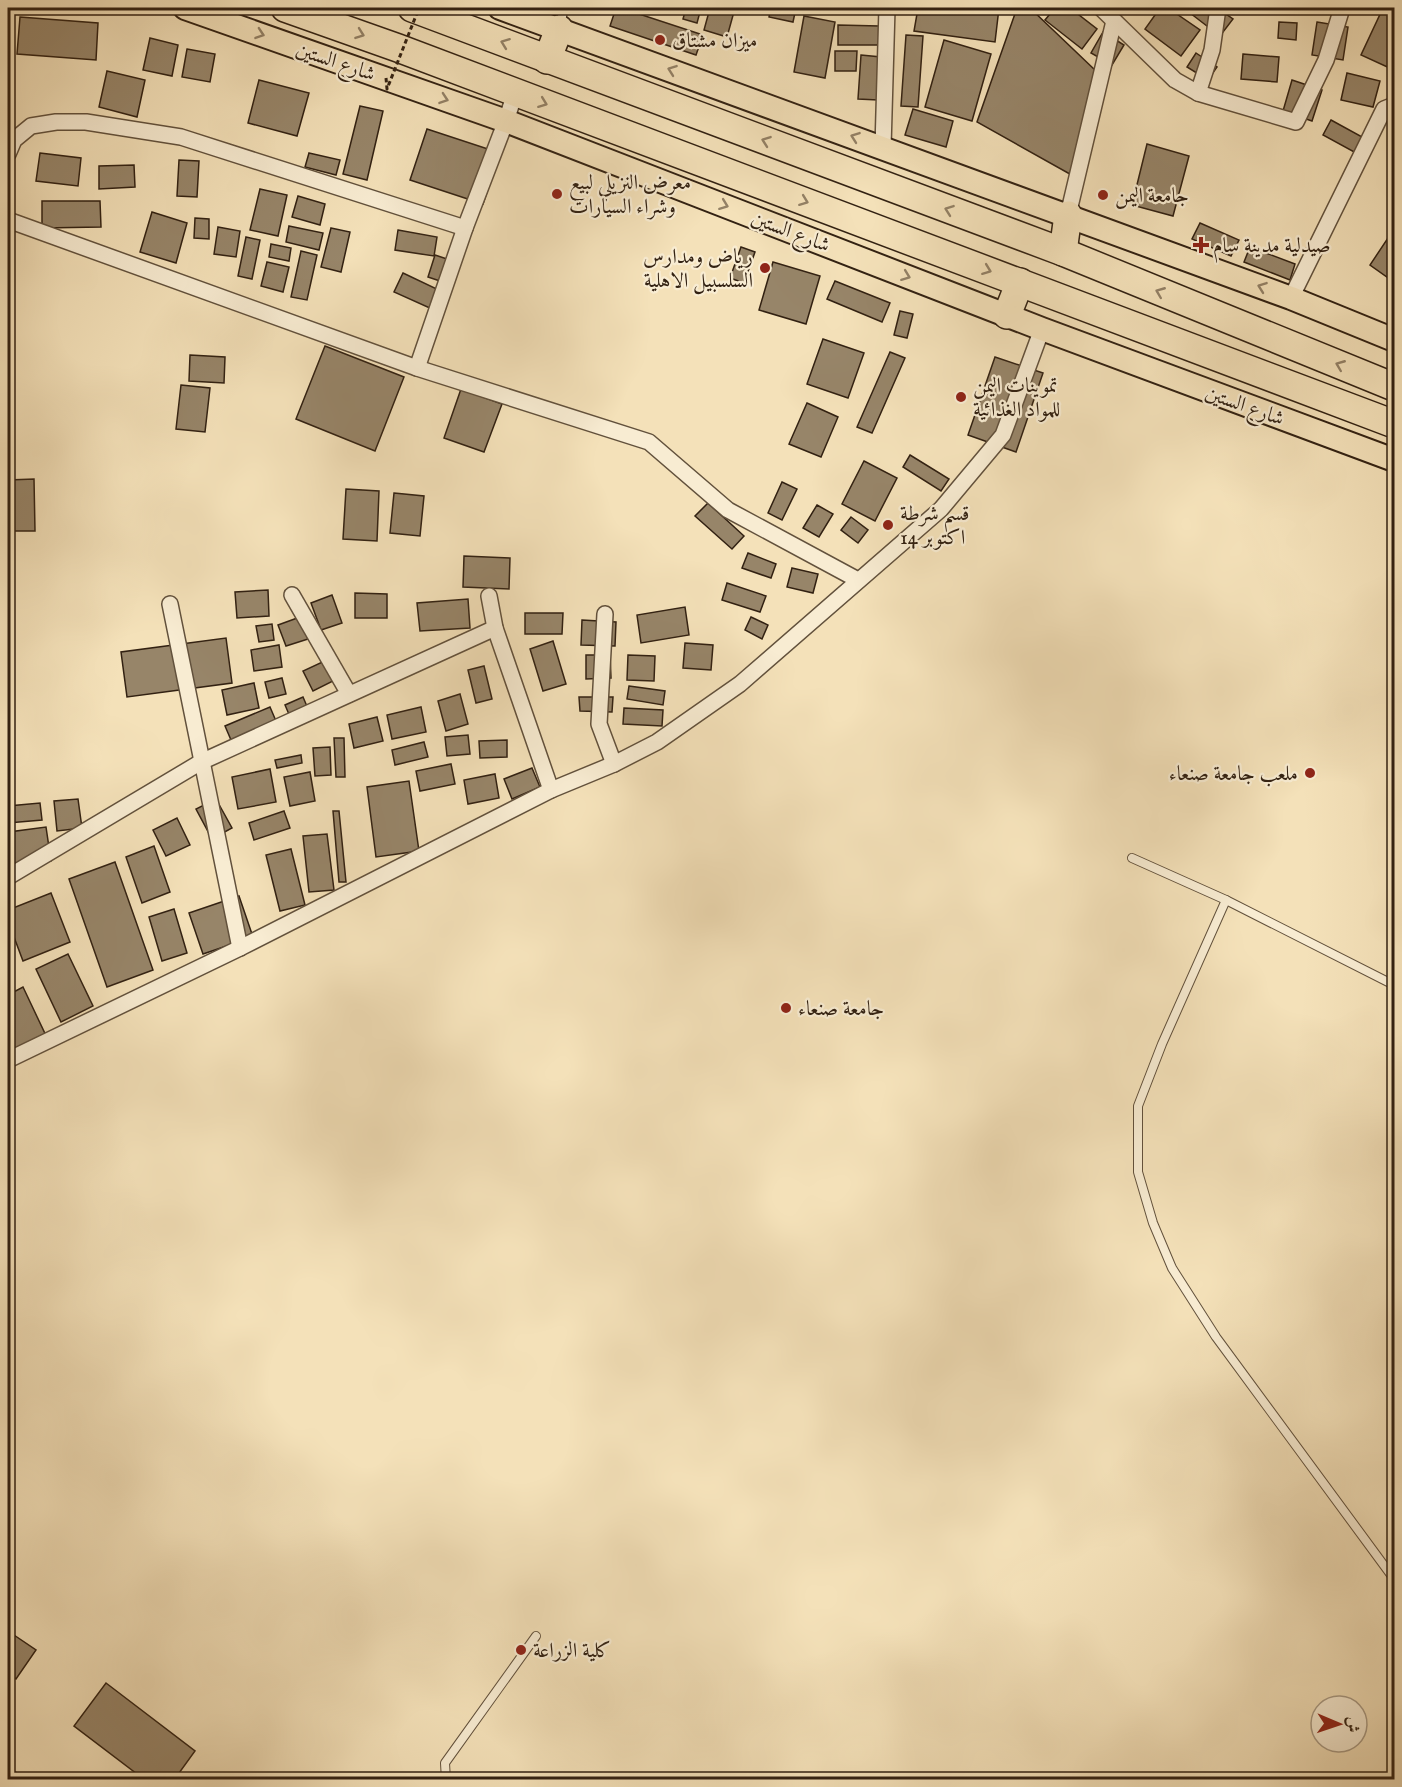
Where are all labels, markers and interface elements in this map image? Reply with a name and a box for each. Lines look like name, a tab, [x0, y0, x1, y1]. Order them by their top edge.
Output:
one-way arrow	[254, 26, 265, 39]
one-way arrow	[354, 27, 365, 40]
place label: ميزان مشتاق	[672, 28, 757, 55]
marker: ميزان مشتاق	[653, 33, 667, 47]
street label: شارع الستين	[291, 36, 379, 91]
one-way arrow	[500, 38, 511, 50]
one-way arrow	[667, 65, 678, 78]
one-way arrow	[438, 91, 449, 104]
one-way arrow	[537, 96, 548, 108]
one-way arrow	[850, 132, 861, 145]
one-way arrow	[761, 136, 772, 149]
place label: معرض النزيلي لبيع وشراء السيارات	[569, 170, 691, 221]
place label: جامعة اليمن	[1115, 183, 1189, 210]
marker: معرض النزيلي لبيع وشراء السيارات	[550, 187, 564, 201]
marker: جامعة اليمن	[1096, 188, 1110, 202]
one-way arrow	[798, 194, 809, 206]
one-way arrow	[718, 198, 729, 210]
one-way arrow	[944, 204, 955, 217]
street label: شارع الستين	[746, 205, 834, 263]
place label: صيدلية مدينة سام	[1213, 233, 1331, 263]
marker: صيدلية مدينة سام	[1194, 238, 1208, 252]
place label: رياض ومدارس السلسبيل الاهلية	[643, 244, 753, 295]
marker: رياض ومدارس السلسبيل الاهلية	[758, 261, 772, 275]
one-way arrow	[981, 262, 991, 275]
one-way arrow	[900, 268, 911, 281]
one-way arrow	[1257, 282, 1268, 295]
one-way arrow	[1155, 287, 1166, 299]
one-way arrow	[1336, 360, 1347, 372]
place label: تموينات اليمن للمواد الغذائية	[973, 373, 1060, 424]
street label: شارع الستين	[1200, 380, 1288, 436]
marker: تموينات اليمن للمواد الغذائية	[954, 390, 968, 404]
place label: قسم شرطة 14 اكتوبر	[900, 501, 969, 552]
marker: قسم شرطة 14 اكتوبر	[881, 518, 895, 532]
place label: ملعب جامعة صنعاء	[1169, 761, 1298, 788]
marker: ملعب جامعة صنعاء	[1303, 766, 1317, 780]
place label: جامعة صنعاء	[798, 996, 884, 1023]
marker: جامعة صنعاء	[779, 1001, 793, 1015]
place label: كلية الزراعة	[533, 1638, 611, 1665]
marker: كلية الزراعة	[514, 1643, 528, 1657]
north arrow	[1309, 1694, 1369, 1754]
text: ش	[1342, 1716, 1362, 1733]

